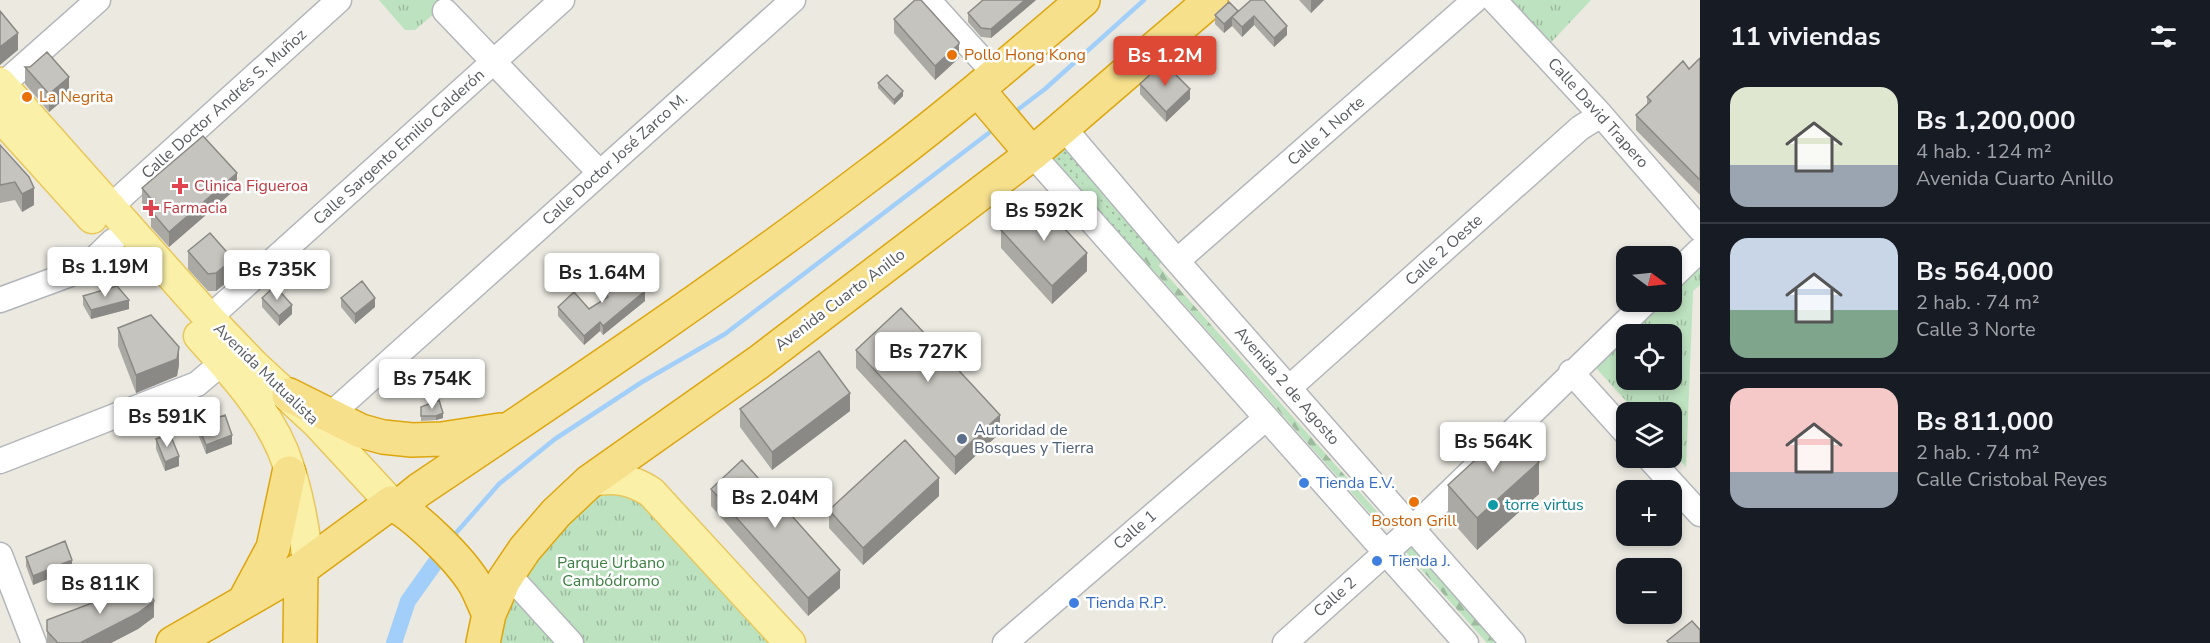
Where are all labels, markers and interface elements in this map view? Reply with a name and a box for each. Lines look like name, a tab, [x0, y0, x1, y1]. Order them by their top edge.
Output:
text: 11 viviendas	[1730, 19, 1881, 54]
icon: filters	[2147, 20, 2180, 53]
street label: Calle Doctor Andrés S. Muñoz	[137, 24, 311, 184]
pin: Bs 1.2M	[1110, 36, 1220, 87]
text: Bs 1.2M	[1127, 42, 1203, 69]
place label: Pollo Hong Kong	[964, 44, 1086, 66]
marker: Pollo Hong Kong	[945, 48, 959, 62]
street label: Calle David Trapero	[1542, 53, 1654, 173]
street label: Calle Sargento Emilio Calderón	[309, 64, 489, 230]
place label: La Negrita	[39, 86, 114, 108]
street label: Calle Doctor José Zarco M.	[537, 88, 693, 230]
marker: La Negrita	[20, 90, 34, 104]
street label: Calle 1 Norte	[1283, 91, 1369, 171]
text: Bs 1,200,000	[1916, 103, 2076, 138]
icon: home	[1778, 111, 1850, 183]
text: 4 hab. · 124 m²	[1916, 138, 2052, 165]
text: Avenida Cuarto Anillo	[1916, 165, 2114, 192]
place label: Clinica Figueroa	[194, 175, 308, 197]
marker: Clinica Figueroa	[171, 177, 189, 195]
pin: Bs 592K	[989, 191, 1099, 242]
place label: Farmacia	[163, 197, 227, 219]
text: Bs 592K	[1005, 197, 1083, 224]
marker: Farmacia	[144, 201, 158, 215]
street label: Calle 2 Oeste	[1401, 209, 1487, 291]
street label: Avenida Cuarto Anillo	[770, 244, 910, 356]
north arrow	[1616, 246, 1682, 312]
map controls	[1616, 246, 1682, 624]
pin: Bs 1.19M	[43, 247, 167, 298]
pin: Bs 735K	[222, 250, 332, 301]
text: Bs 1.19M	[61, 253, 149, 280]
pin: Bs 1.64M	[540, 253, 664, 304]
text: Bs 564,000	[1916, 254, 2054, 289]
text: Bs 735K	[238, 256, 316, 283]
text: Bs 1.64M	[558, 259, 646, 286]
icon: home	[1778, 262, 1850, 334]
text: 2 hab. · 74 m²	[1916, 289, 2040, 316]
text: Calle 3 Norte	[1916, 316, 2036, 343]
street label: Avenida Mutualista	[209, 318, 323, 430]
street label: Avenida 2 de Agosto	[1229, 322, 1345, 450]
button: locate	[1616, 324, 1682, 390]
pin: Bs 727K	[873, 332, 983, 383]
text: Bs 727K	[889, 338, 967, 365]
pin: Bs 754K	[377, 359, 487, 410]
text: Bs 754K	[393, 365, 471, 392]
pin: Bs 591K	[112, 397, 222, 448]
button: layers	[1616, 402, 1682, 468]
text: Bs 591K	[128, 403, 206, 430]
text: Bs 811,000	[1916, 404, 2054, 439]
icon: home	[1778, 412, 1850, 484]
place label: Autoridad de Bosques y Tierra	[974, 419, 1094, 459]
pin: Bs 564K	[1438, 422, 1548, 473]
text: Bs 564K	[1454, 428, 1532, 455]
marker: Autoridad de Bosques y Tierra	[955, 432, 969, 446]
text: 2 hab. · 74 m²	[1916, 439, 2040, 466]
text: Calle Cristobal Reyes	[1916, 466, 2107, 493]
place label: Tienda E.V.	[1316, 472, 1395, 494]
marker: Tienda E.V.	[1297, 476, 1311, 490]
pin: Bs 2.04M	[713, 478, 837, 529]
button: +	[1616, 480, 1682, 546]
text: Bs 2.04M	[731, 484, 819, 511]
place label: torre virtus	[1505, 494, 1584, 516]
marker: Boston Grill	[1407, 495, 1421, 509]
marker: torre virtus	[1486, 498, 1500, 512]
street label: Calle 1	[1109, 505, 1161, 555]
place label: Boston Grill	[1371, 510, 1457, 532]
place label: Tienda J.	[1389, 550, 1450, 572]
park label: Parque Urbano Cambódromo	[557, 552, 665, 592]
marker: Tienda J.	[1370, 554, 1384, 568]
button: −	[1616, 558, 1682, 624]
pin: Bs 811K	[45, 564, 155, 615]
text: Bs 811K	[61, 570, 139, 597]
street label: Calle 2	[1309, 572, 1361, 622]
place label: Tienda R.P.	[1086, 592, 1166, 614]
marker: Tienda R.P.	[1067, 596, 1081, 610]

